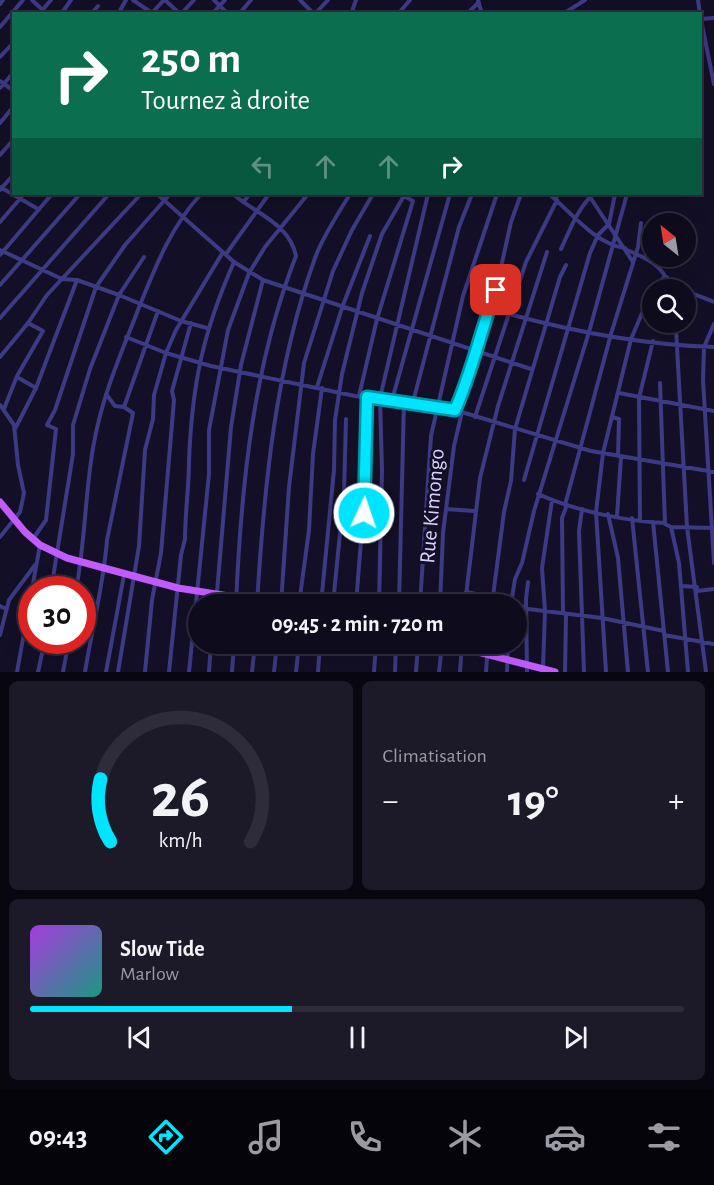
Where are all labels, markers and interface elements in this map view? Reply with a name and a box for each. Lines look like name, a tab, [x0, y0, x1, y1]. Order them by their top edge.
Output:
icon: right	[42, 36, 120, 114]
text: 250 m	[141, 38, 241, 80]
text: Tournez à droite	[141, 87, 310, 114]
icon: left	[246, 150, 279, 183]
icon: ahead	[309, 150, 342, 183]
icon: ahead	[372, 150, 405, 183]
icon: right	[435, 150, 468, 183]
north arrow	[642, 213, 696, 267]
map controls	[642, 213, 696, 333]
pin	[470, 264, 521, 315]
icon: arrive	[479, 273, 512, 306]
button: search	[642, 279, 696, 333]
street label: Rue Kimongo	[416, 448, 448, 564]
position arrow	[332, 481, 396, 545]
speed limit sign: 30	[18, 576, 96, 654]
text: 09:45 · 2 min · 720 m	[271, 613, 444, 635]
text: Climatisation	[383, 746, 487, 766]
text: 26	[151, 766, 211, 828]
text: 19°	[508, 779, 559, 824]
text: −	[383, 785, 398, 818]
text: +	[668, 785, 684, 818]
text: km/h	[159, 831, 203, 852]
text: Slow Tide	[120, 938, 205, 960]
text: Marlow	[120, 964, 179, 984]
icon: previous	[123, 1021, 156, 1054]
icon: pause	[341, 1021, 374, 1054]
icon: next	[559, 1021, 592, 1054]
icon: directions	[145, 1116, 187, 1158]
icon: music	[245, 1116, 287, 1158]
icon: phone	[344, 1116, 386, 1158]
icon: climate	[444, 1116, 486, 1158]
icon: car	[544, 1116, 586, 1158]
icon: filters	[643, 1116, 685, 1158]
text: 09:43	[29, 1123, 87, 1150]

